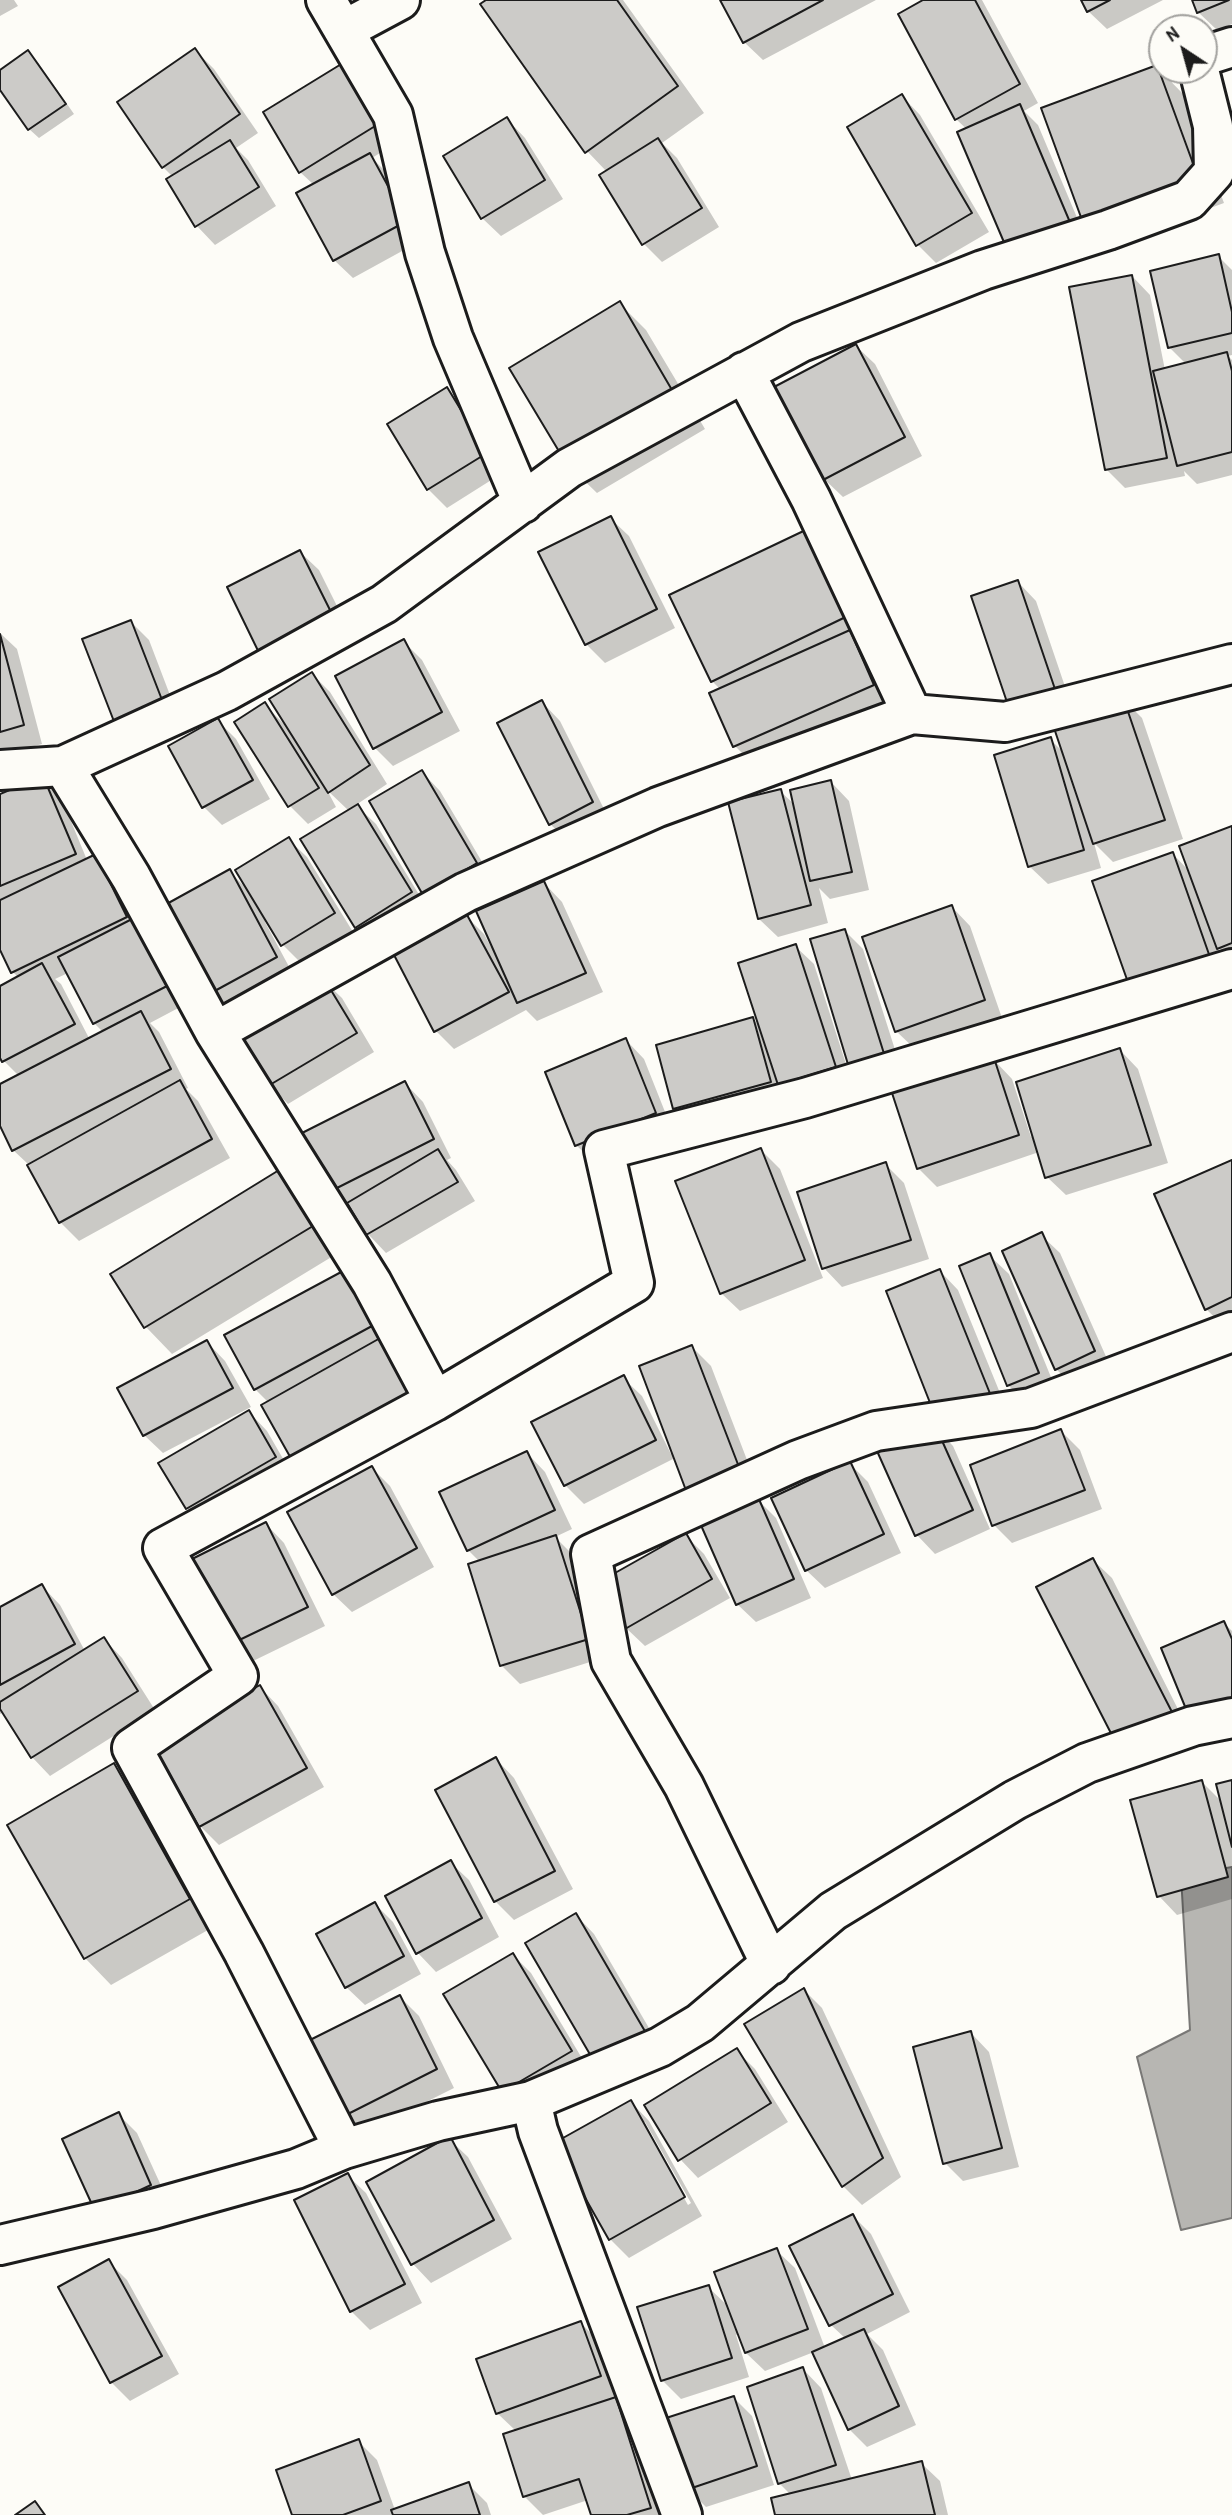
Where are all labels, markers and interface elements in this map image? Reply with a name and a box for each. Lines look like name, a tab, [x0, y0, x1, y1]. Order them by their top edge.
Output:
north arrow	[1148, 14, 1218, 84]
text: N	[1160, 20, 1184, 47]

